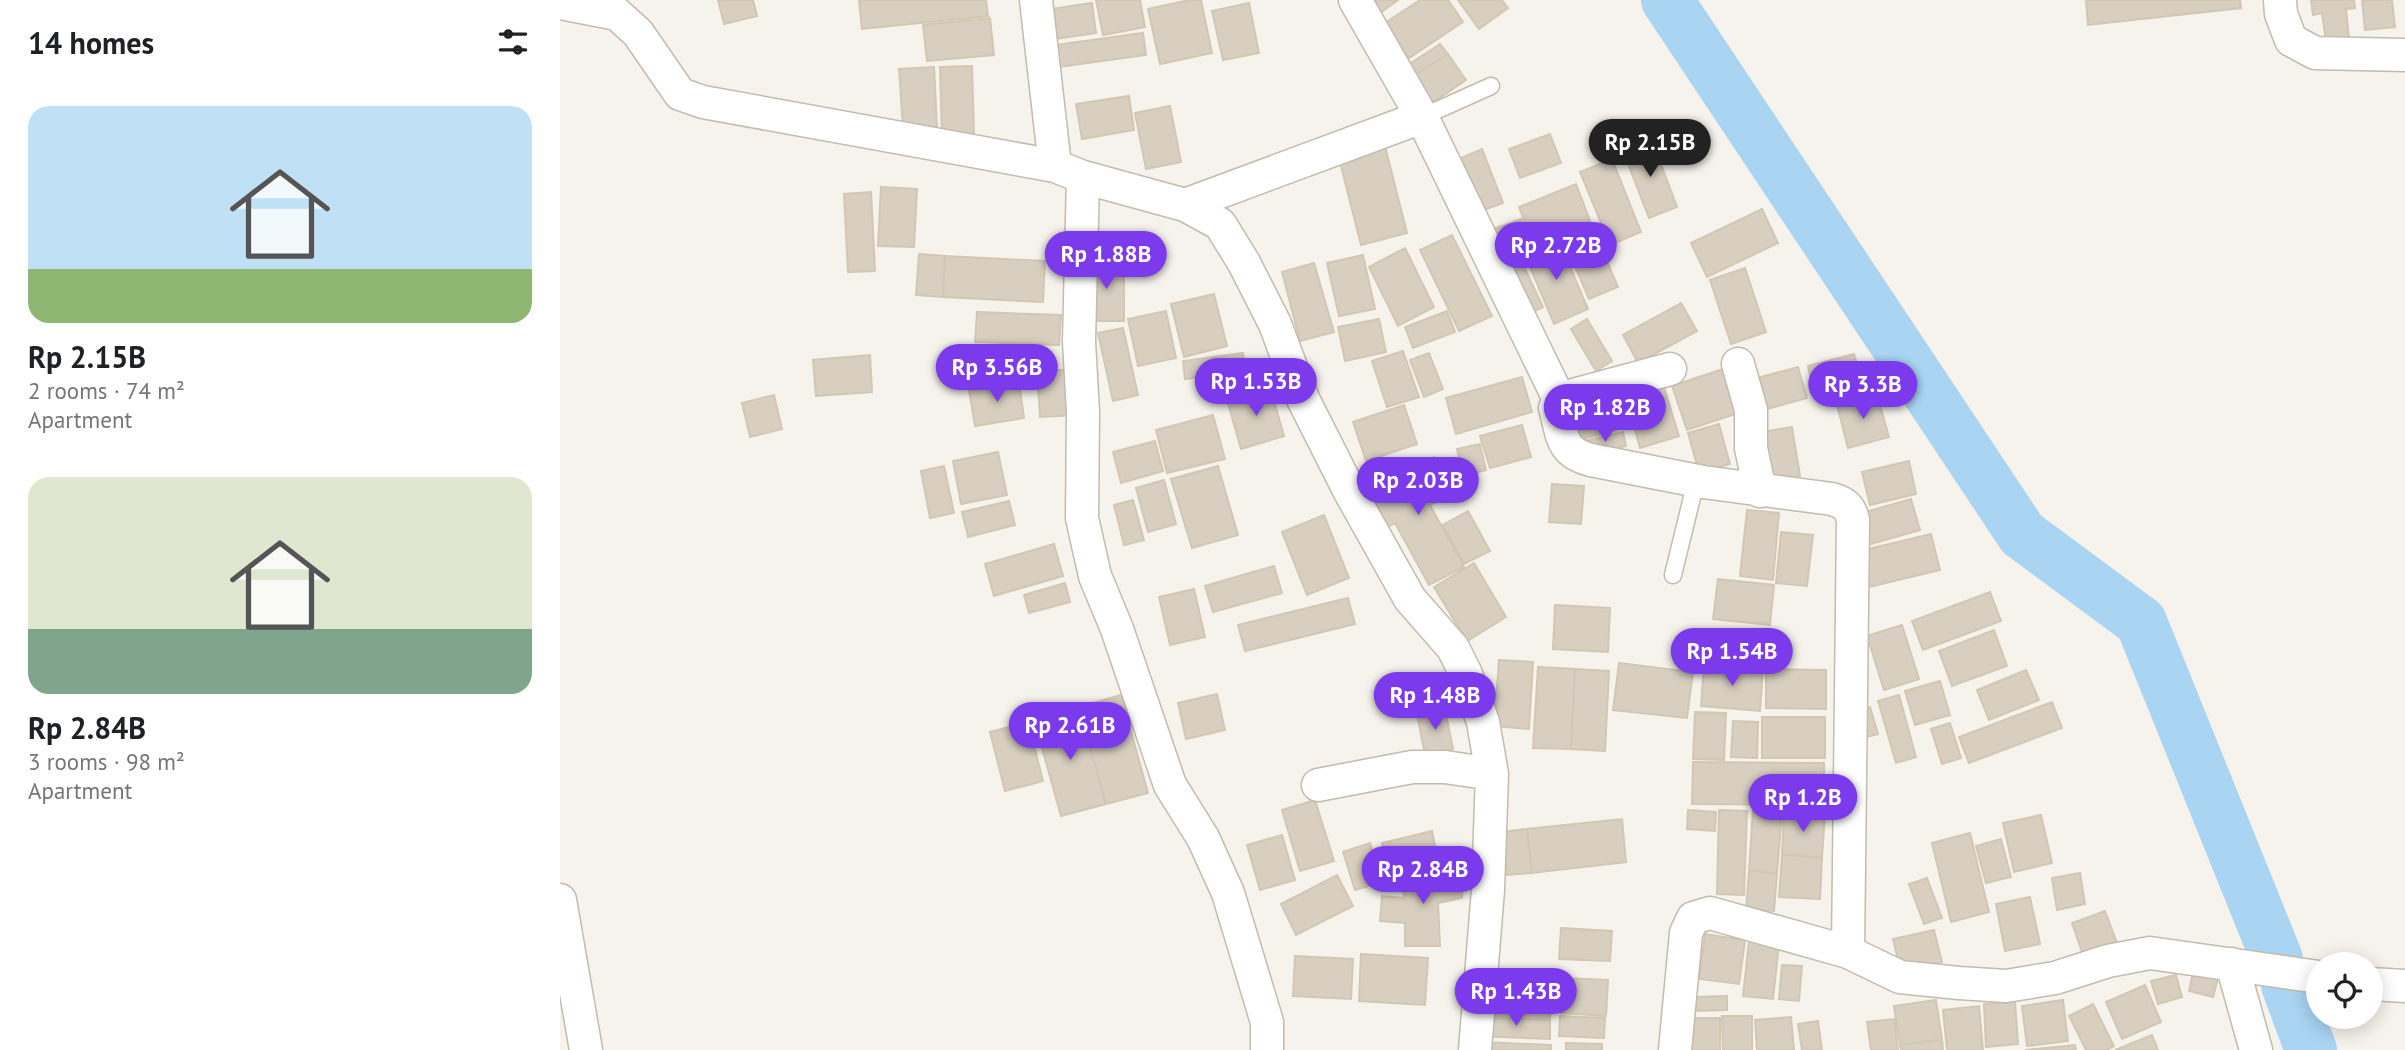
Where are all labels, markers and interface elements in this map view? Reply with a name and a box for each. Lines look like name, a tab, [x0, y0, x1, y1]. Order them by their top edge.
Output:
text: 14 homes	[28, 23, 154, 62]
icon: filters	[494, 23, 532, 61]
pin: Rp 2.15B	[1578, 120, 1722, 179]
text: Rp 2.15B	[1605, 127, 1695, 156]
icon: home	[217, 151, 343, 277]
pin: Rp 2.72B	[1484, 222, 1628, 282]
text: Rp 2.72B	[1511, 230, 1601, 259]
pin: Rp 1.88B	[1034, 232, 1178, 291]
text: Rp 1.88B	[1061, 239, 1151, 268]
text: Rp 2.15B	[28, 337, 146, 376]
pin: Rp 3.56B	[925, 344, 1069, 404]
text: Rp 3.56B	[952, 352, 1042, 381]
pin: Rp 1.53B	[1184, 358, 1328, 418]
pin: Rp 3.3B	[1798, 362, 1928, 421]
text: Rp 1.53B	[1211, 366, 1301, 395]
text: Rp 3.3B	[1824, 369, 1902, 398]
text: 2 rooms · 74 m²	[28, 376, 185, 405]
pin: Rp 1.82B	[1533, 384, 1677, 444]
text: Rp 1.82B	[1560, 392, 1650, 421]
text: Apartment	[28, 405, 132, 434]
pin: Rp 2.03B	[1346, 458, 1490, 517]
text: Rp 2.03B	[1373, 465, 1463, 494]
icon: home	[217, 522, 343, 648]
pin: Rp 1.54B	[1660, 628, 1804, 688]
text: Rp 1.54B	[1687, 636, 1777, 665]
pin: Rp 1.48B	[1363, 672, 1507, 732]
text: Rp 1.48B	[1390, 680, 1480, 709]
pin: Rp 2.61B	[998, 702, 1142, 762]
text: Rp 2.84B	[28, 708, 146, 747]
text: Rp 2.61B	[1025, 710, 1115, 739]
text: 3 rooms · 98 m²	[28, 747, 185, 776]
pin: Rp 1.2B	[1738, 774, 1868, 834]
text: Apartment	[28, 776, 132, 805]
text: Rp 1.2B	[1764, 782, 1842, 811]
pin: Rp 2.84B	[1351, 846, 1495, 906]
text: Rp 2.84B	[1378, 854, 1468, 883]
map controls	[2306, 952, 2383, 1029]
button: locate	[2306, 952, 2383, 1029]
pin: Rp 1.43B	[1444, 968, 1588, 1028]
text: Rp 1.43B	[1471, 976, 1561, 1005]

